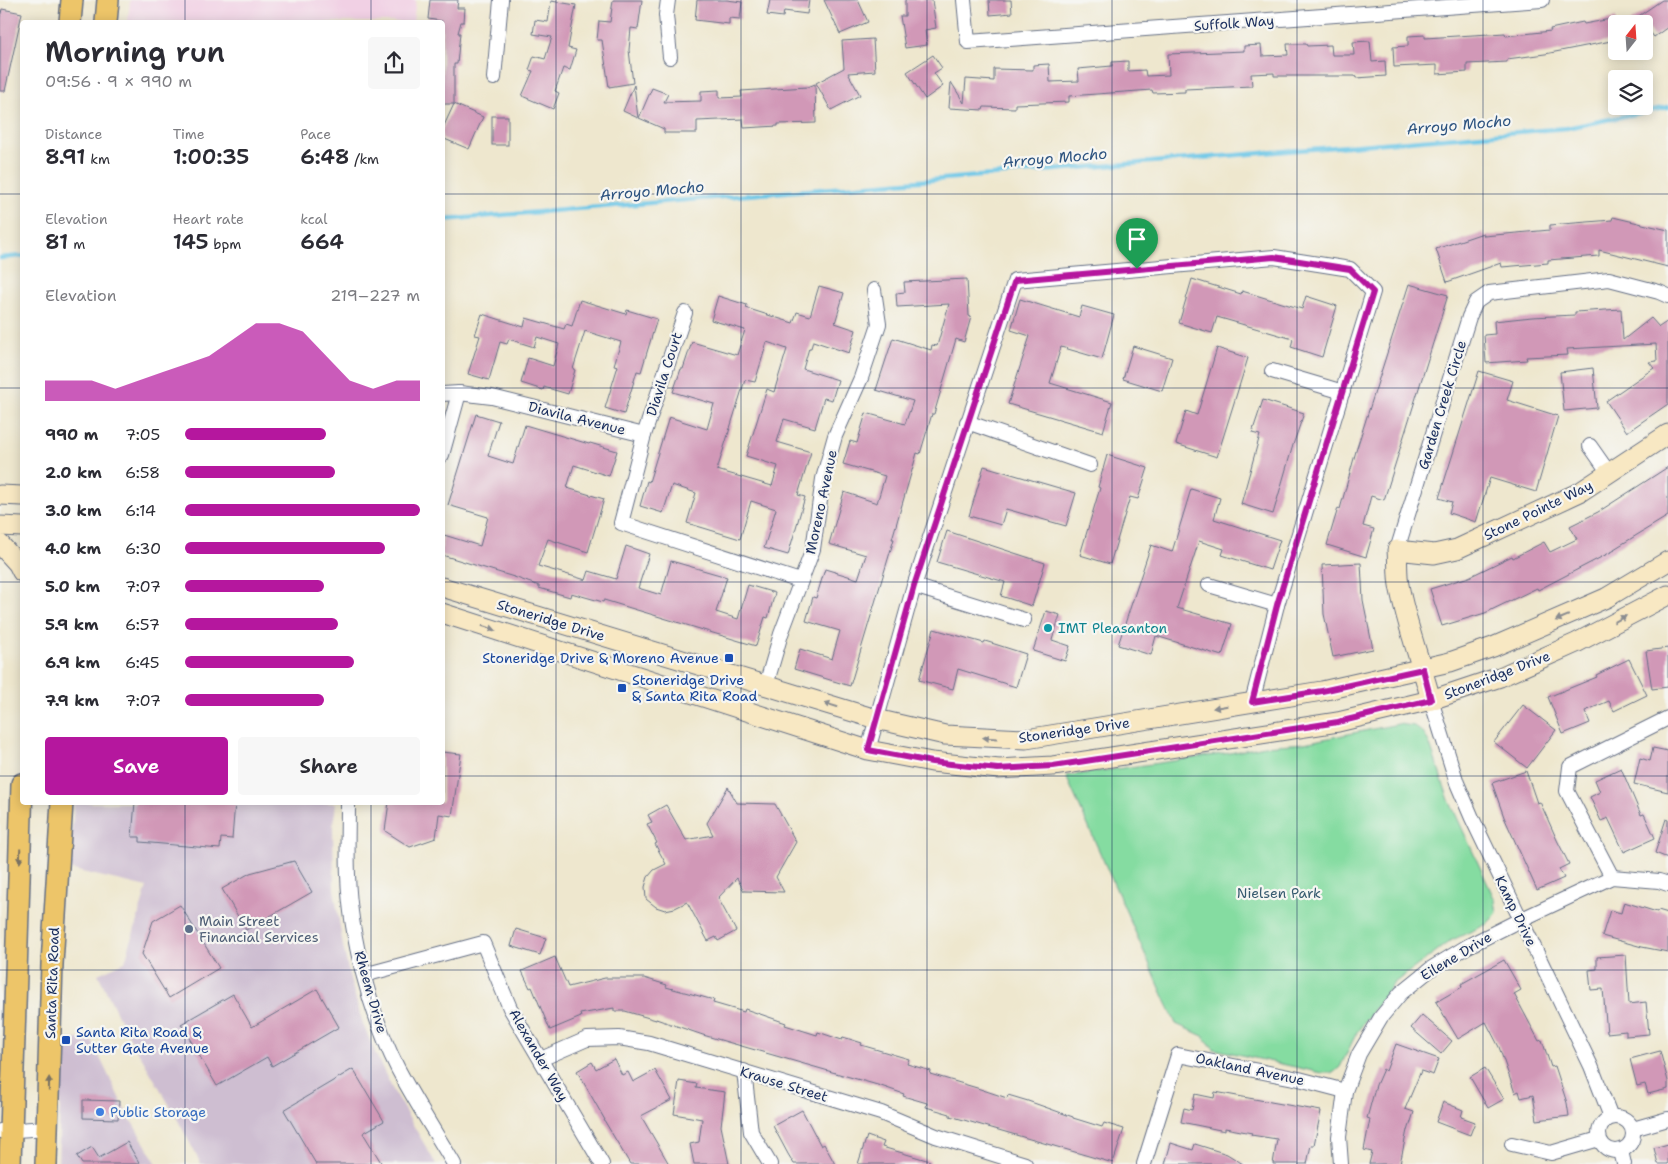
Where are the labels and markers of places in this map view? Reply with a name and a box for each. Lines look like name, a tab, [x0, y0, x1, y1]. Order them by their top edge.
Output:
pin	[1116, 218, 1158, 269]
place label: IMT Pleasanton	[1058, 619, 1168, 637]
marker: IMT Pleasanton	[1042, 622, 1054, 634]
place label: Stoneridge Drive & Moreno Avenue	[482, 649, 719, 667]
marker: Stoneridge Drive & Moreno Avenue	[723, 652, 735, 664]
place label: Stoneridge Drive & Santa Rita Road	[632, 671, 757, 705]
marker: Stoneridge Drive & Santa Rita Road	[616, 682, 628, 694]
place label: Main Street Financial Services	[199, 912, 319, 946]
marker: Main Street Financial Services	[183, 923, 195, 935]
place label: Santa Rita Road & Sutter Gate Avenue	[76, 1023, 209, 1057]
marker: Santa Rita Road & Sutter Gate Avenue	[60, 1034, 72, 1046]
place label: Public Storage	[110, 1103, 206, 1121]
marker: Public Storage	[94, 1106, 106, 1118]

